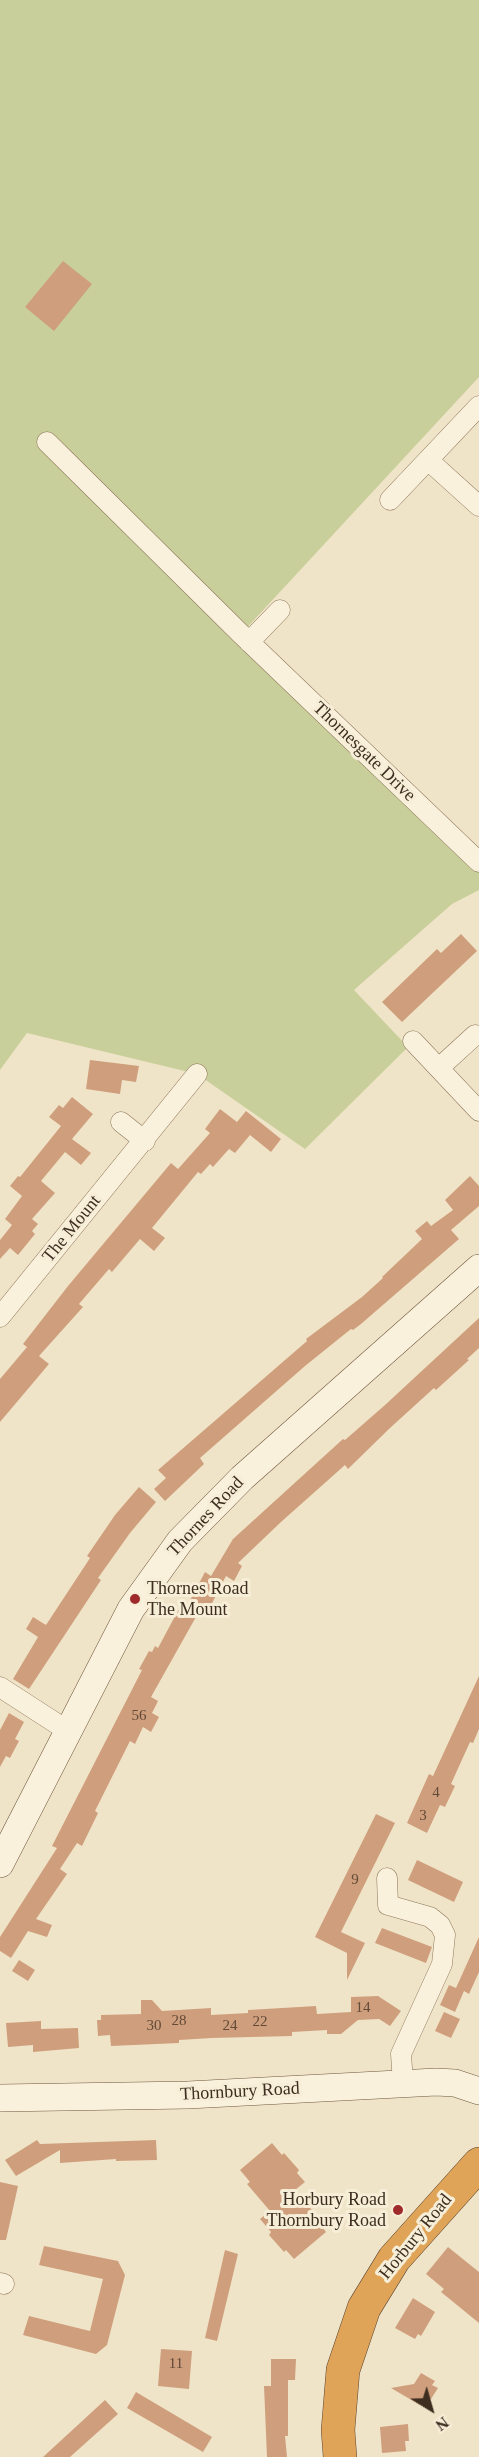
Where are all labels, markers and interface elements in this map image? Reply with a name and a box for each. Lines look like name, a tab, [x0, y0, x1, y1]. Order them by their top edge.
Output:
street label: Thornesgate Drive	[308, 698, 420, 806]
street label: The Mount	[38, 1191, 106, 1267]
street label: Thornes Road	[163, 1473, 249, 1561]
place label: Thornes Road The Mount	[147, 1578, 248, 1620]
marker: Thornes Road The Mount	[128, 1592, 142, 1606]
house number: 56	[132, 1707, 146, 1725]
house number: 4	[432, 1784, 440, 1802]
house number: 3	[419, 1807, 427, 1825]
house number: 9	[351, 1871, 359, 1889]
house number: 14	[356, 1999, 370, 2017]
house number: 28	[172, 2012, 186, 2030]
house number: 22	[252, 2013, 268, 2031]
house number: 30	[146, 2017, 162, 2035]
house number: 24	[222, 2017, 238, 2035]
street label: Thornbury Road	[180, 2078, 300, 2106]
place label: Horbury Road Thornbury Road	[267, 2189, 386, 2232]
street label: Horbury Road	[375, 2190, 457, 2284]
marker: Horbury Road Thornbury Road	[391, 2203, 405, 2217]
house number: 11	[169, 2355, 183, 2373]
north arrow	[401, 2379, 461, 2439]
text: N	[432, 2414, 452, 2434]

